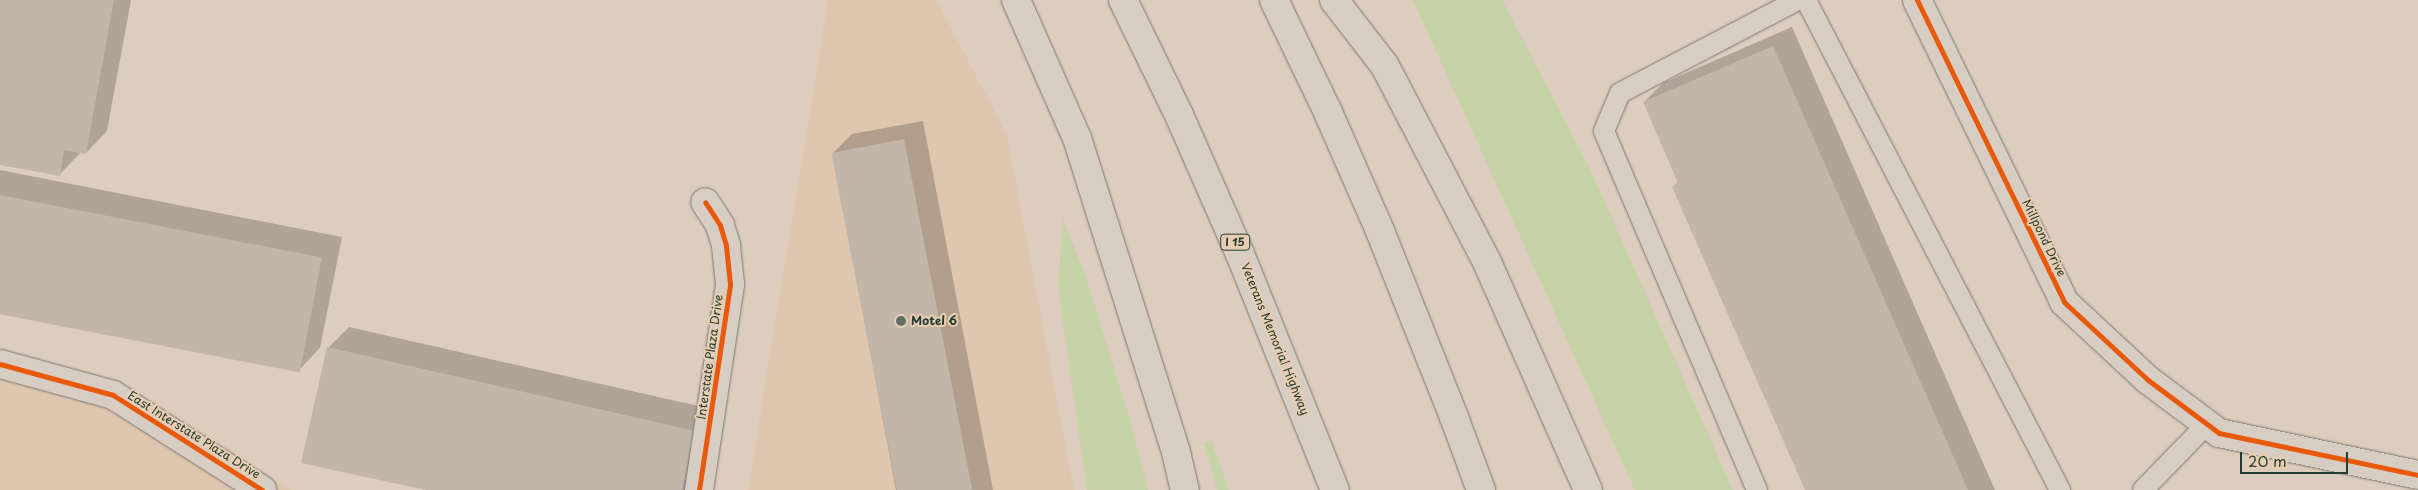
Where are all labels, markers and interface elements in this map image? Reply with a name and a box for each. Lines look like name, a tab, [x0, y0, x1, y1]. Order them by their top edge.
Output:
street label: Millpond Drive	[2019, 197, 2069, 279]
road number: I 15	[1220, 233, 1250, 250]
street label: Veterans Memorial Highway	[1238, 261, 1312, 417]
street label: Interstate Plaza Drive	[694, 293, 726, 421]
place label: Motel 6	[911, 314, 957, 328]
marker: Motel 6	[895, 315, 907, 327]
street label: East Interstate Plaza Drive	[124, 388, 264, 482]
scale bar	[2243, 442, 2350, 474]
text: 20 m	[2248, 449, 2287, 472]

